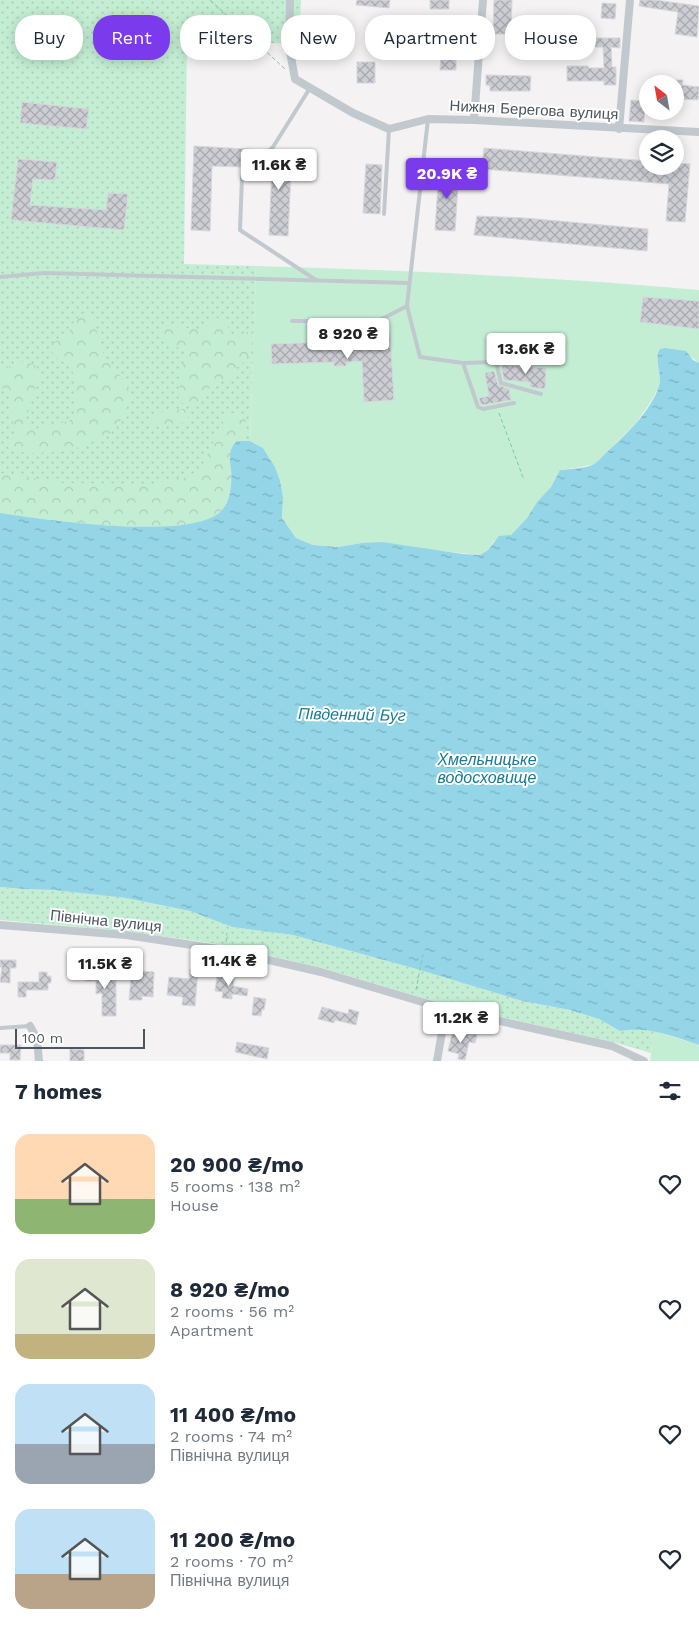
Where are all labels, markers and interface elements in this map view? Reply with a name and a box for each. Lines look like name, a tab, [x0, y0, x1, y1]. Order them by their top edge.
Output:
chip: Buy	[15, 15, 83, 60]
chip: Rent	[93, 15, 170, 60]
chip: Filters	[180, 15, 271, 60]
chip: New	[281, 15, 355, 60]
chip: Apartment	[365, 15, 495, 60]
chip: House	[505, 15, 596, 60]
north arrow	[639, 75, 684, 120]
map controls	[639, 75, 684, 175]
street label: Нижня Берегова вулиця	[449, 97, 619, 123]
button: layers	[639, 130, 684, 175]
pin: 11.6K ₴	[233, 148, 325, 191]
text: 11.6K ₴	[252, 155, 306, 174]
pin: 20.9K ₴	[401, 158, 493, 200]
text: 20.9K ₴	[417, 164, 477, 183]
pin: 8 920 ₴	[302, 318, 394, 360]
text: 8 920 ₴	[318, 324, 378, 343]
pin: 13.6K ₴	[480, 332, 572, 375]
text: 13.6K ₴	[497, 339, 555, 358]
water label: Південний Буг	[298, 704, 406, 725]
water label: Хмельницьке водосховище	[436, 750, 537, 787]
street label: Північна вулиця	[49, 906, 163, 936]
pin: 11.4K ₴	[183, 944, 275, 987]
pin: 11.5K ₴	[59, 948, 151, 990]
text: 11.4K ₴	[202, 951, 256, 970]
text: 11.5K ₴	[78, 954, 132, 973]
pin: 11.2K ₴	[415, 1002, 507, 1044]
text: 11.2K ₴	[434, 1008, 488, 1027]
scale bar	[15, 1026, 145, 1049]
text: 100 m	[22, 1030, 63, 1046]
icon: filters	[656, 1077, 684, 1105]
text: 7 homes	[15, 1079, 102, 1104]
text: 20 900 ₴/mo	[170, 1152, 304, 1177]
icon: home	[55, 1154, 115, 1214]
icon: heart	[656, 1170, 684, 1198]
text: 5 rooms · 138 m²	[170, 1177, 300, 1196]
text: House	[170, 1196, 219, 1215]
text: 8 920 ₴/mo	[170, 1277, 290, 1302]
icon: home	[55, 1279, 115, 1339]
icon: heart	[656, 1295, 684, 1323]
text: 2 rooms · 56 m²	[170, 1302, 294, 1321]
text: Apartment	[170, 1321, 253, 1340]
text: 11 400 ₴/mo	[170, 1402, 296, 1427]
icon: home	[55, 1404, 115, 1464]
icon: heart	[656, 1420, 684, 1448]
text: 2 rooms · 74 m²	[170, 1427, 292, 1446]
text: Північна вулиця	[170, 1446, 289, 1465]
text: 11 200 ₴/mo	[170, 1527, 295, 1552]
icon: home	[55, 1529, 115, 1589]
icon: heart	[656, 1545, 684, 1573]
text: 2 rooms · 70 m²	[170, 1552, 293, 1571]
text: Північна вулиця	[170, 1571, 289, 1590]

